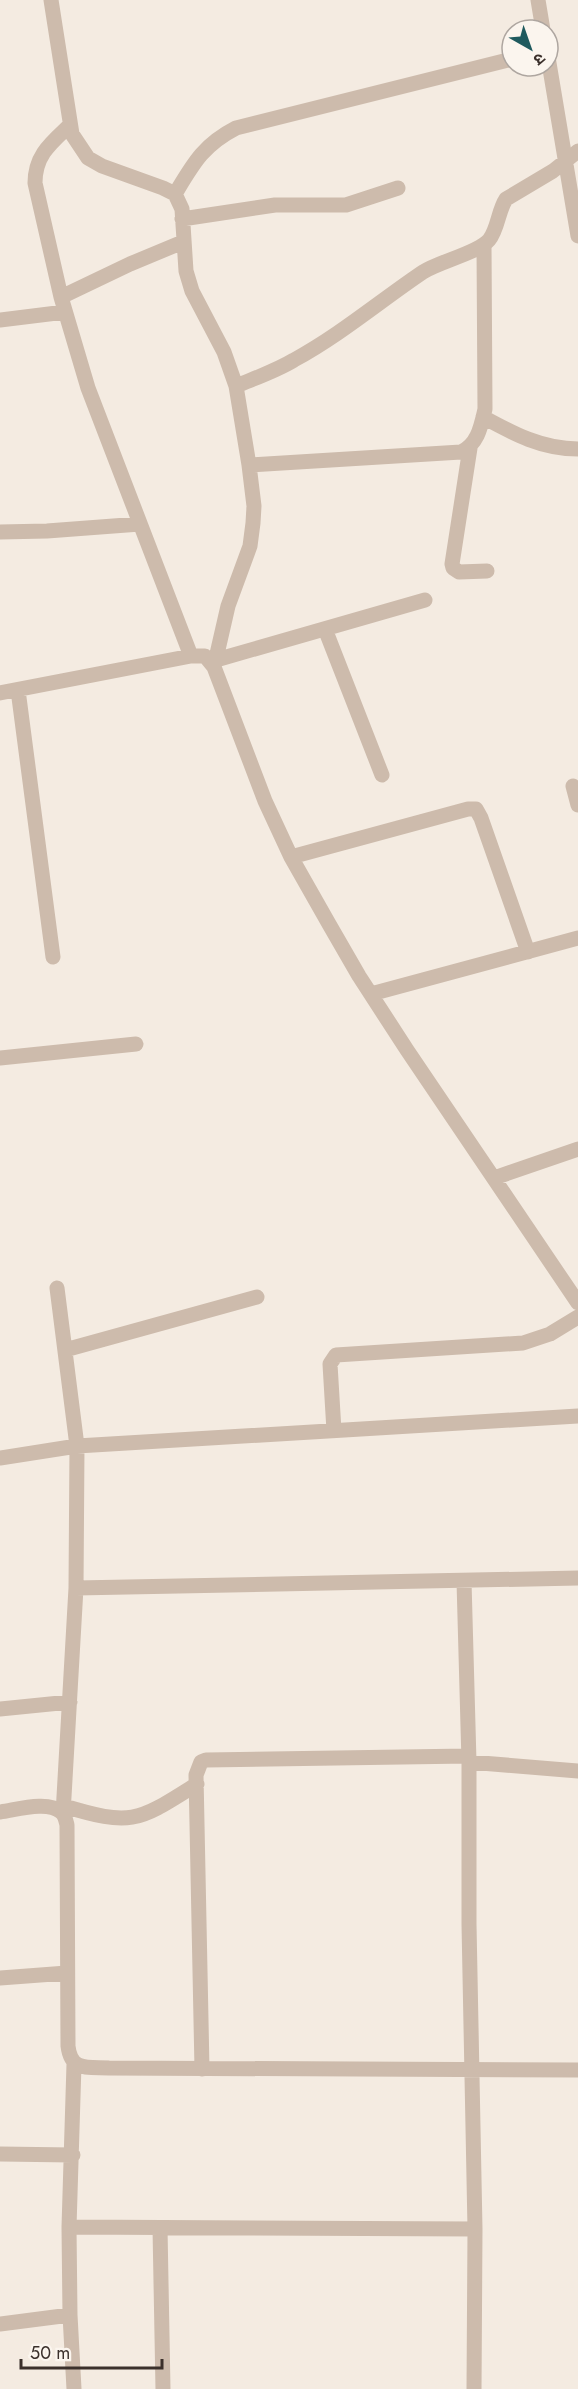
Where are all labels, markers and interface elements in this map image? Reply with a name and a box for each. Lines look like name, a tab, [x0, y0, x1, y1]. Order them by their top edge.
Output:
north arrow	[500, 18, 560, 78]
text: उ	[528, 47, 550, 71]
scale bar	[21, 2332, 162, 2370]
text: 50 m	[30, 2340, 70, 2366]

